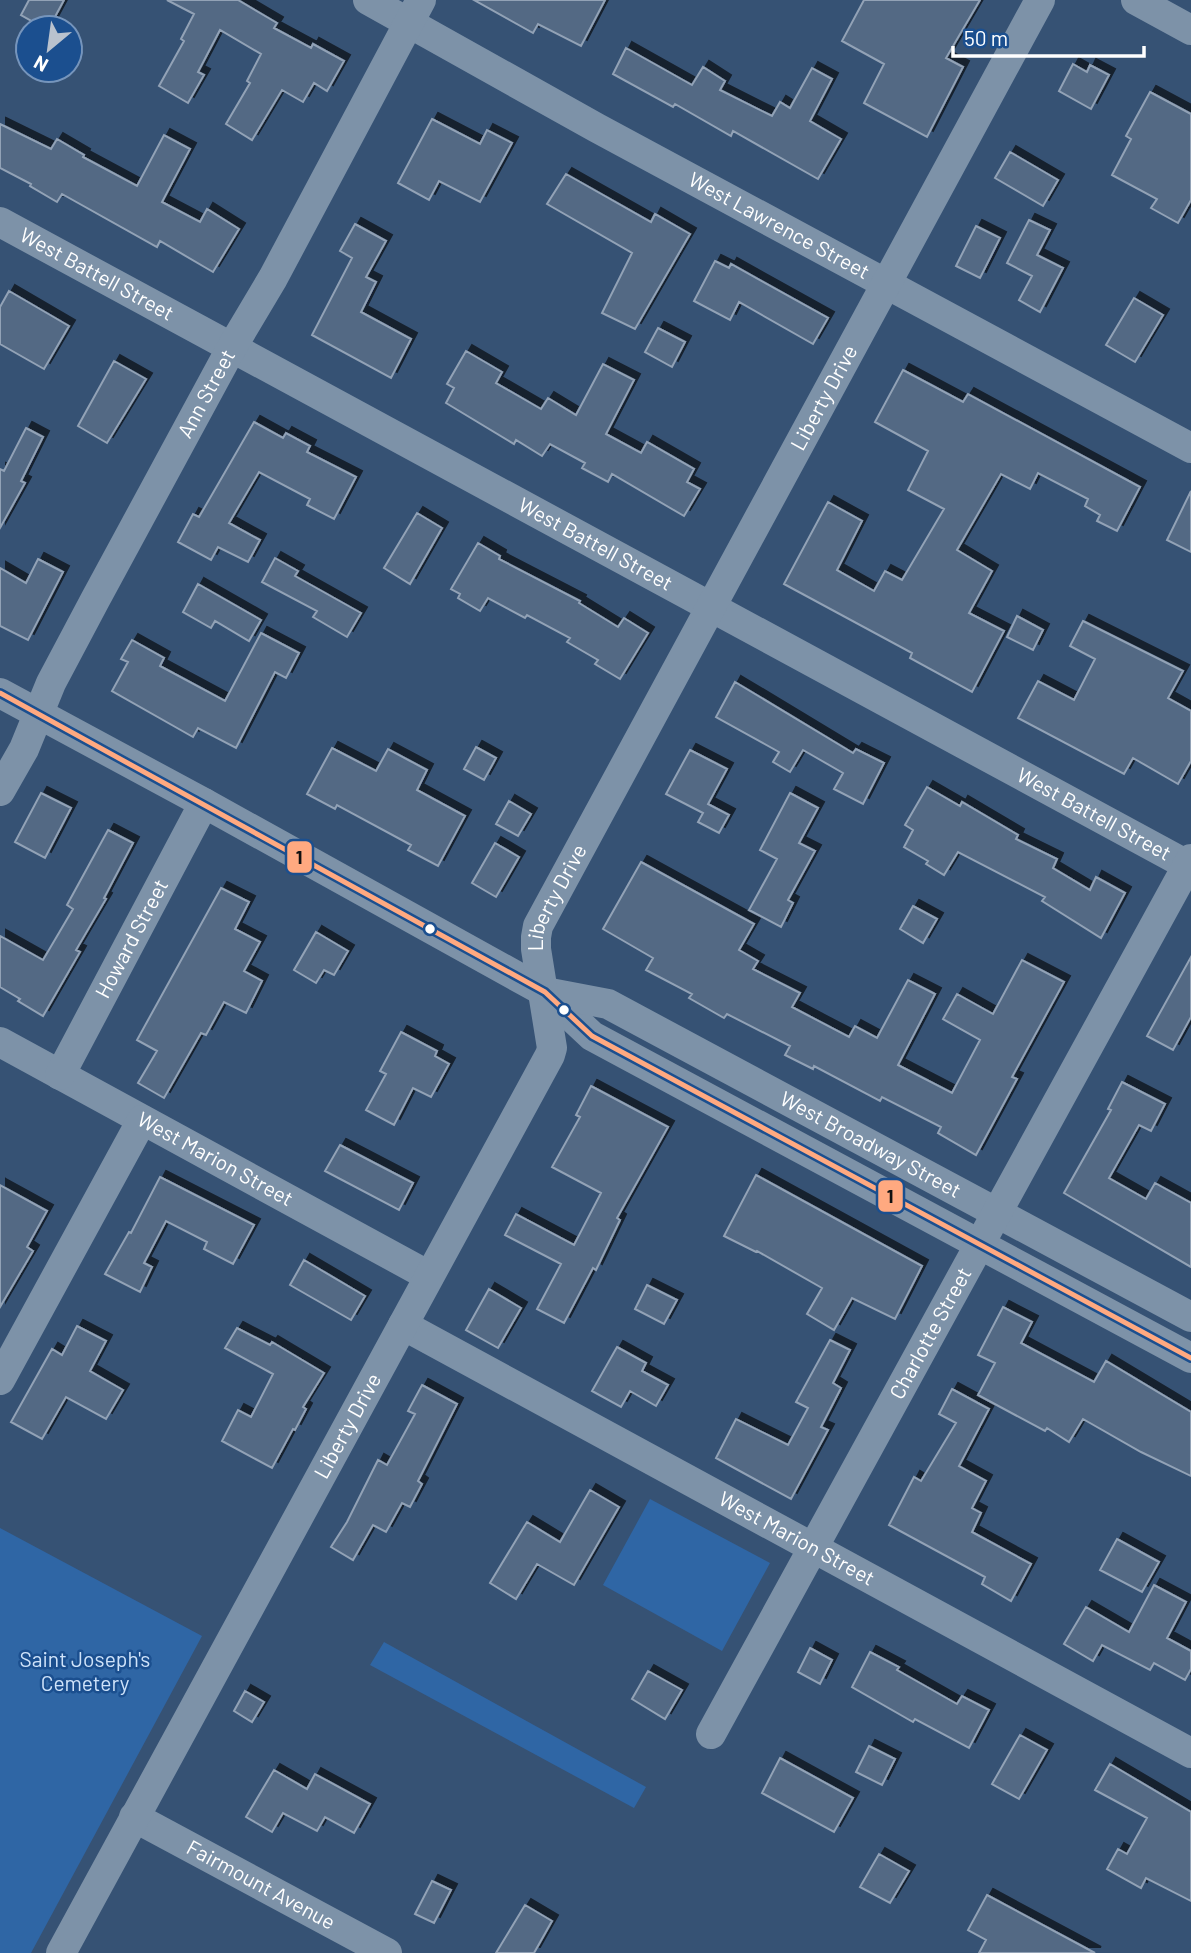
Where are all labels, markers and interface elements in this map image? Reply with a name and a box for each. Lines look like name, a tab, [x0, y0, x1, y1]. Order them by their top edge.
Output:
north arrow	[14, 14, 84, 84]
scale bar	[953, 14, 1144, 58]
text: 50 m	[964, 25, 1008, 50]
text: N	[29, 51, 52, 77]
street label: West Lawrence Street	[685, 166, 874, 284]
street label: West Battell Street	[16, 221, 179, 325]
street label: Liberty Drive	[784, 340, 862, 454]
street label: Ann Street	[171, 345, 239, 442]
street label: West Battell Street	[515, 491, 677, 595]
street label: West Battell Street	[1013, 761, 1176, 865]
street label: Liberty Drive	[522, 839, 591, 951]
line badge: 1	[286, 840, 313, 874]
text: 1	[296, 845, 302, 868]
street label: Howard Street	[89, 874, 172, 1002]
unlabelled marker	[423, 922, 437, 936]
unlabelled marker	[557, 1003, 571, 1017]
street label: West Broadway Street	[776, 1085, 966, 1202]
street label: West Marion Street	[134, 1105, 298, 1211]
line badge: 1	[877, 1179, 904, 1213]
text: 1	[887, 1184, 893, 1207]
street label: Charlotte Street	[883, 1262, 976, 1403]
street label: Liberty Drive	[308, 1368, 385, 1482]
street label: West Marion Street	[715, 1485, 880, 1590]
park label: Saint Joseph's Cemetery	[20, 1646, 150, 1695]
street label: Fairmount Avenue	[183, 1834, 340, 1934]

